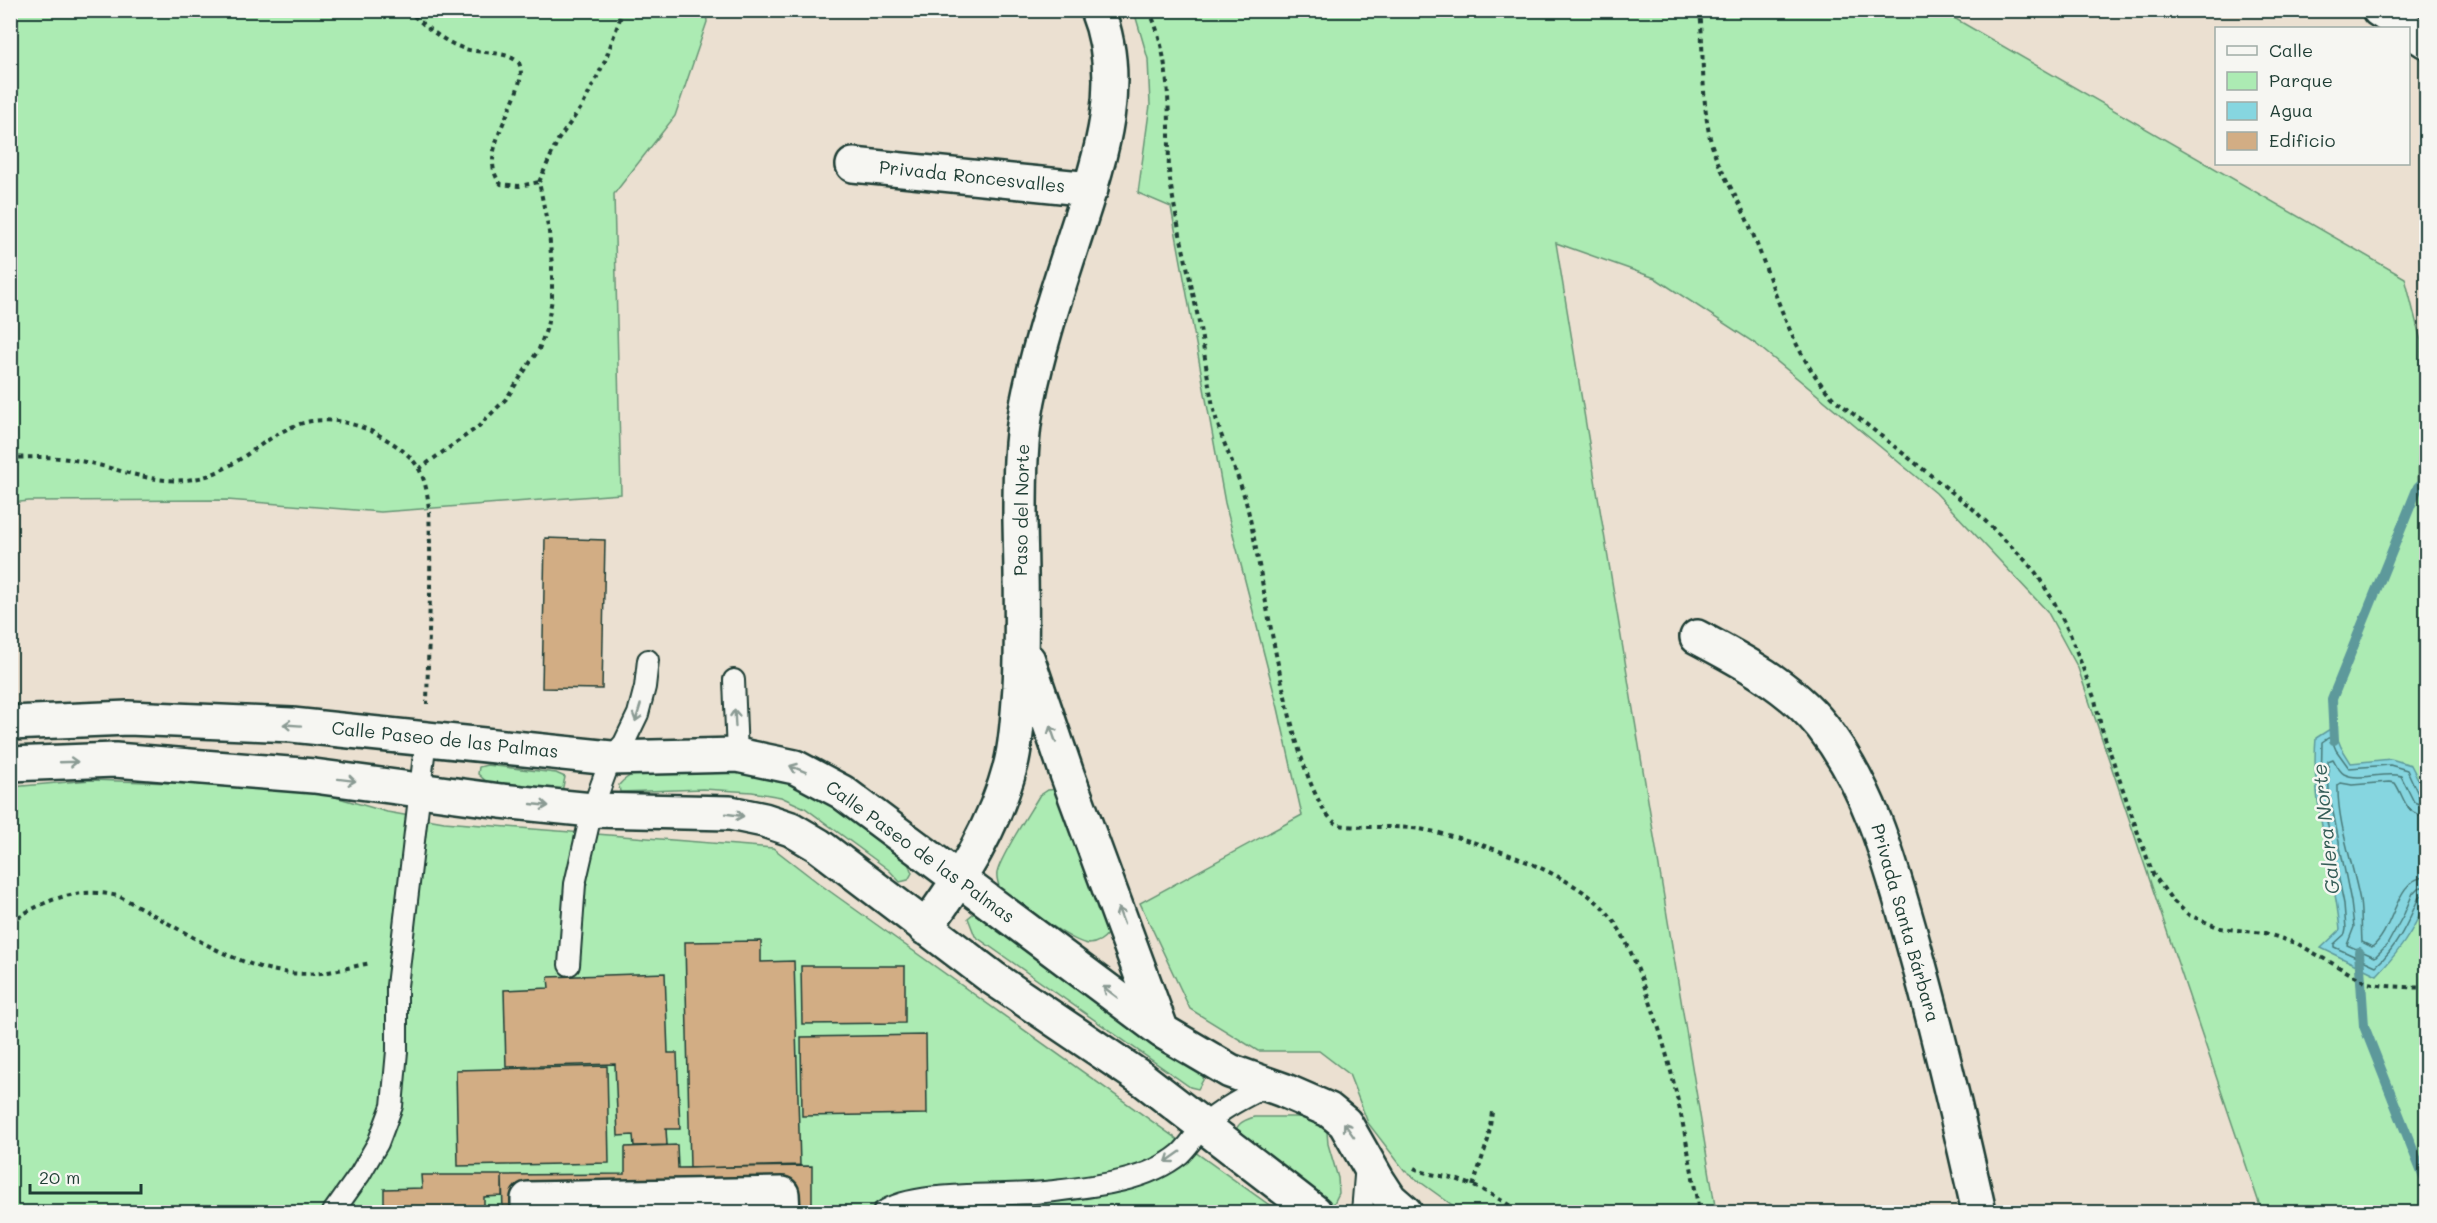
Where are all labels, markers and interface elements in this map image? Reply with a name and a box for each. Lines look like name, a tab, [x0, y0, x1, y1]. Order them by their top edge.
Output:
legend	[2215, 27, 2410, 165]
text: Calle	[2269, 38, 2313, 62]
text: Parque	[2269, 68, 2333, 92]
text: Agua	[2269, 98, 2313, 122]
text: Edificio	[2269, 128, 2336, 152]
street label: Privada Roncesvalles	[878, 154, 1066, 198]
street label: Paso del Norte	[1008, 444, 1034, 576]
one-way arrow	[632, 703, 643, 722]
one-way arrow	[730, 709, 741, 728]
street label: Calle Paseo de las Palmas	[330, 715, 560, 763]
one-way arrow	[282, 719, 302, 730]
one-way arrow	[1047, 725, 1058, 744]
one-way arrow	[58, 756, 78, 767]
water label: Galera Norte	[2305, 762, 2345, 896]
one-way arrow	[790, 763, 808, 774]
one-way arrow	[337, 774, 356, 785]
street label: Calle Paseo de las Palmas	[821, 774, 1020, 928]
one-way arrow	[530, 800, 550, 811]
one-way arrow	[725, 809, 744, 820]
street label: Privada Santa Bárbara	[1866, 821, 1946, 1025]
one-way arrow	[1115, 908, 1126, 926]
one-way arrow	[1103, 986, 1119, 998]
one-way arrow	[1343, 1123, 1355, 1139]
one-way arrow	[1166, 1151, 1182, 1163]
scale bar	[30, 1157, 141, 1195]
text: 20 m	[39, 1165, 80, 1189]

